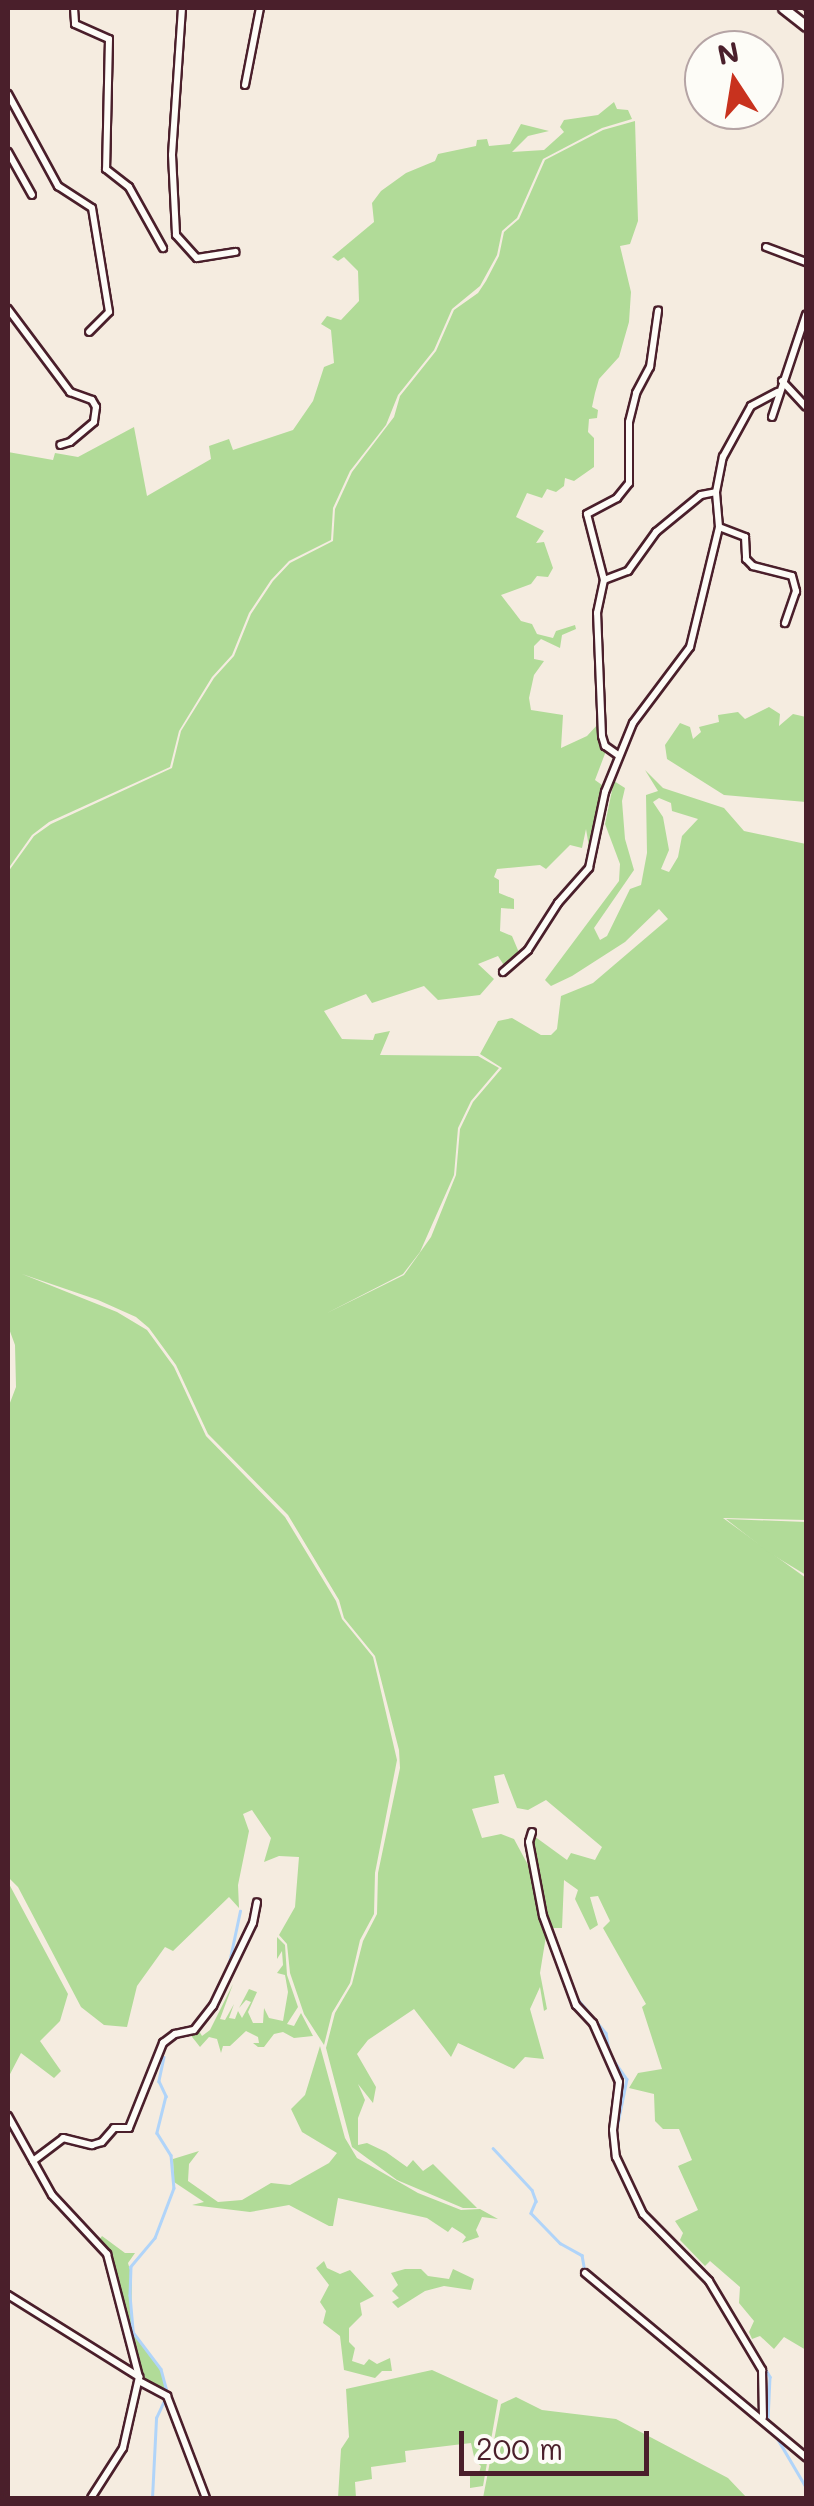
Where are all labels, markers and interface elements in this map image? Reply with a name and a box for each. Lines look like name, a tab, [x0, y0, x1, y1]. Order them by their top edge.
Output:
north arrow	[684, 30, 784, 130]
text: N	[714, 33, 742, 72]
scale bar	[464, 2411, 654, 2473]
text: 200 m	[476, 2428, 563, 2468]

